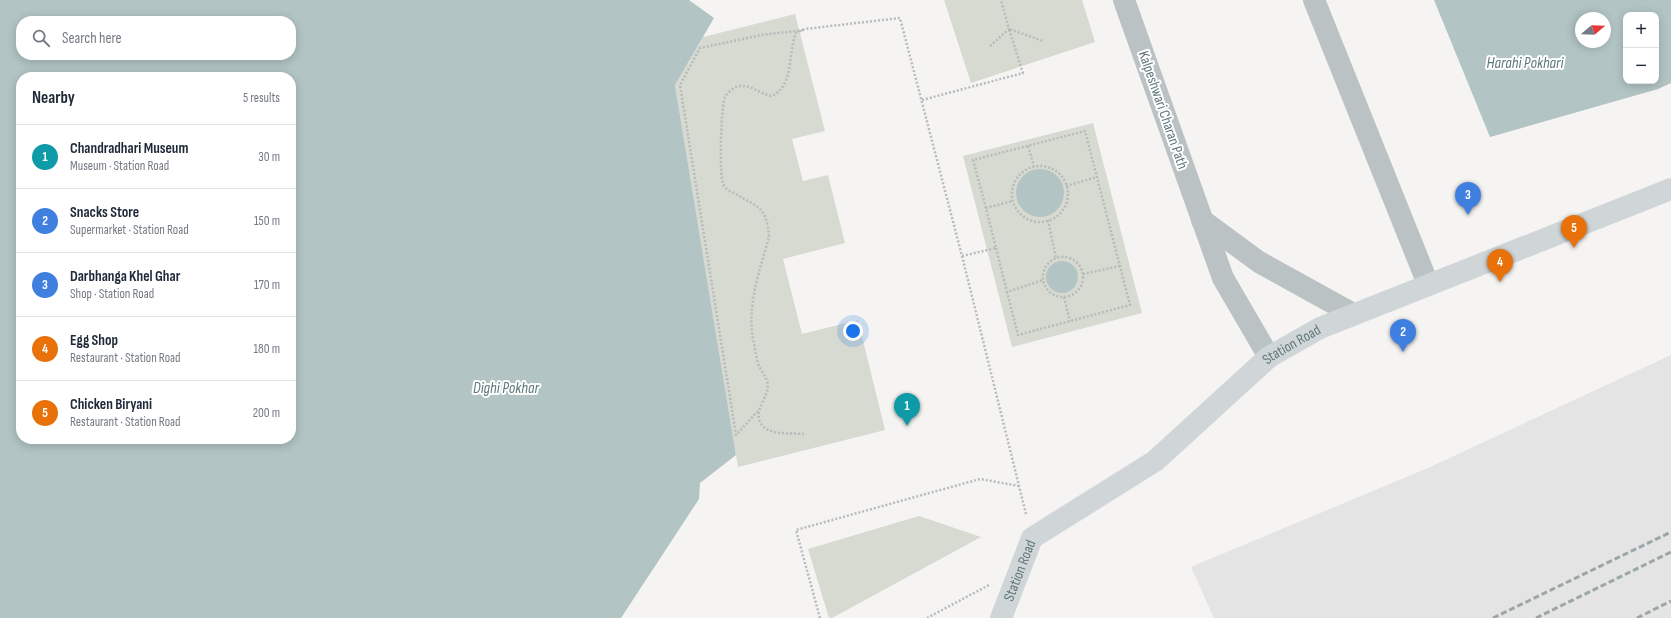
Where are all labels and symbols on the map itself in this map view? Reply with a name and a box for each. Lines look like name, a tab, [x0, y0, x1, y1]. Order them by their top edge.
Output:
north arrow	[1575, 12, 1611, 48]
street label: Kalpeshwari Charan Path	[1134, 48, 1192, 172]
water label: Harahi Pokhari	[1487, 54, 1565, 73]
pin: 3	[1455, 182, 1481, 215]
pin: 5	[1561, 215, 1587, 248]
pin: 4	[1487, 249, 1513, 282]
pin: 2	[1390, 319, 1416, 352]
street label: Station Road	[1258, 320, 1324, 368]
your location	[843, 321, 863, 341]
water label: Dighi Pokhar	[473, 379, 540, 398]
pin: 1	[894, 393, 920, 426]
street label: Station Road	[999, 537, 1040, 604]

